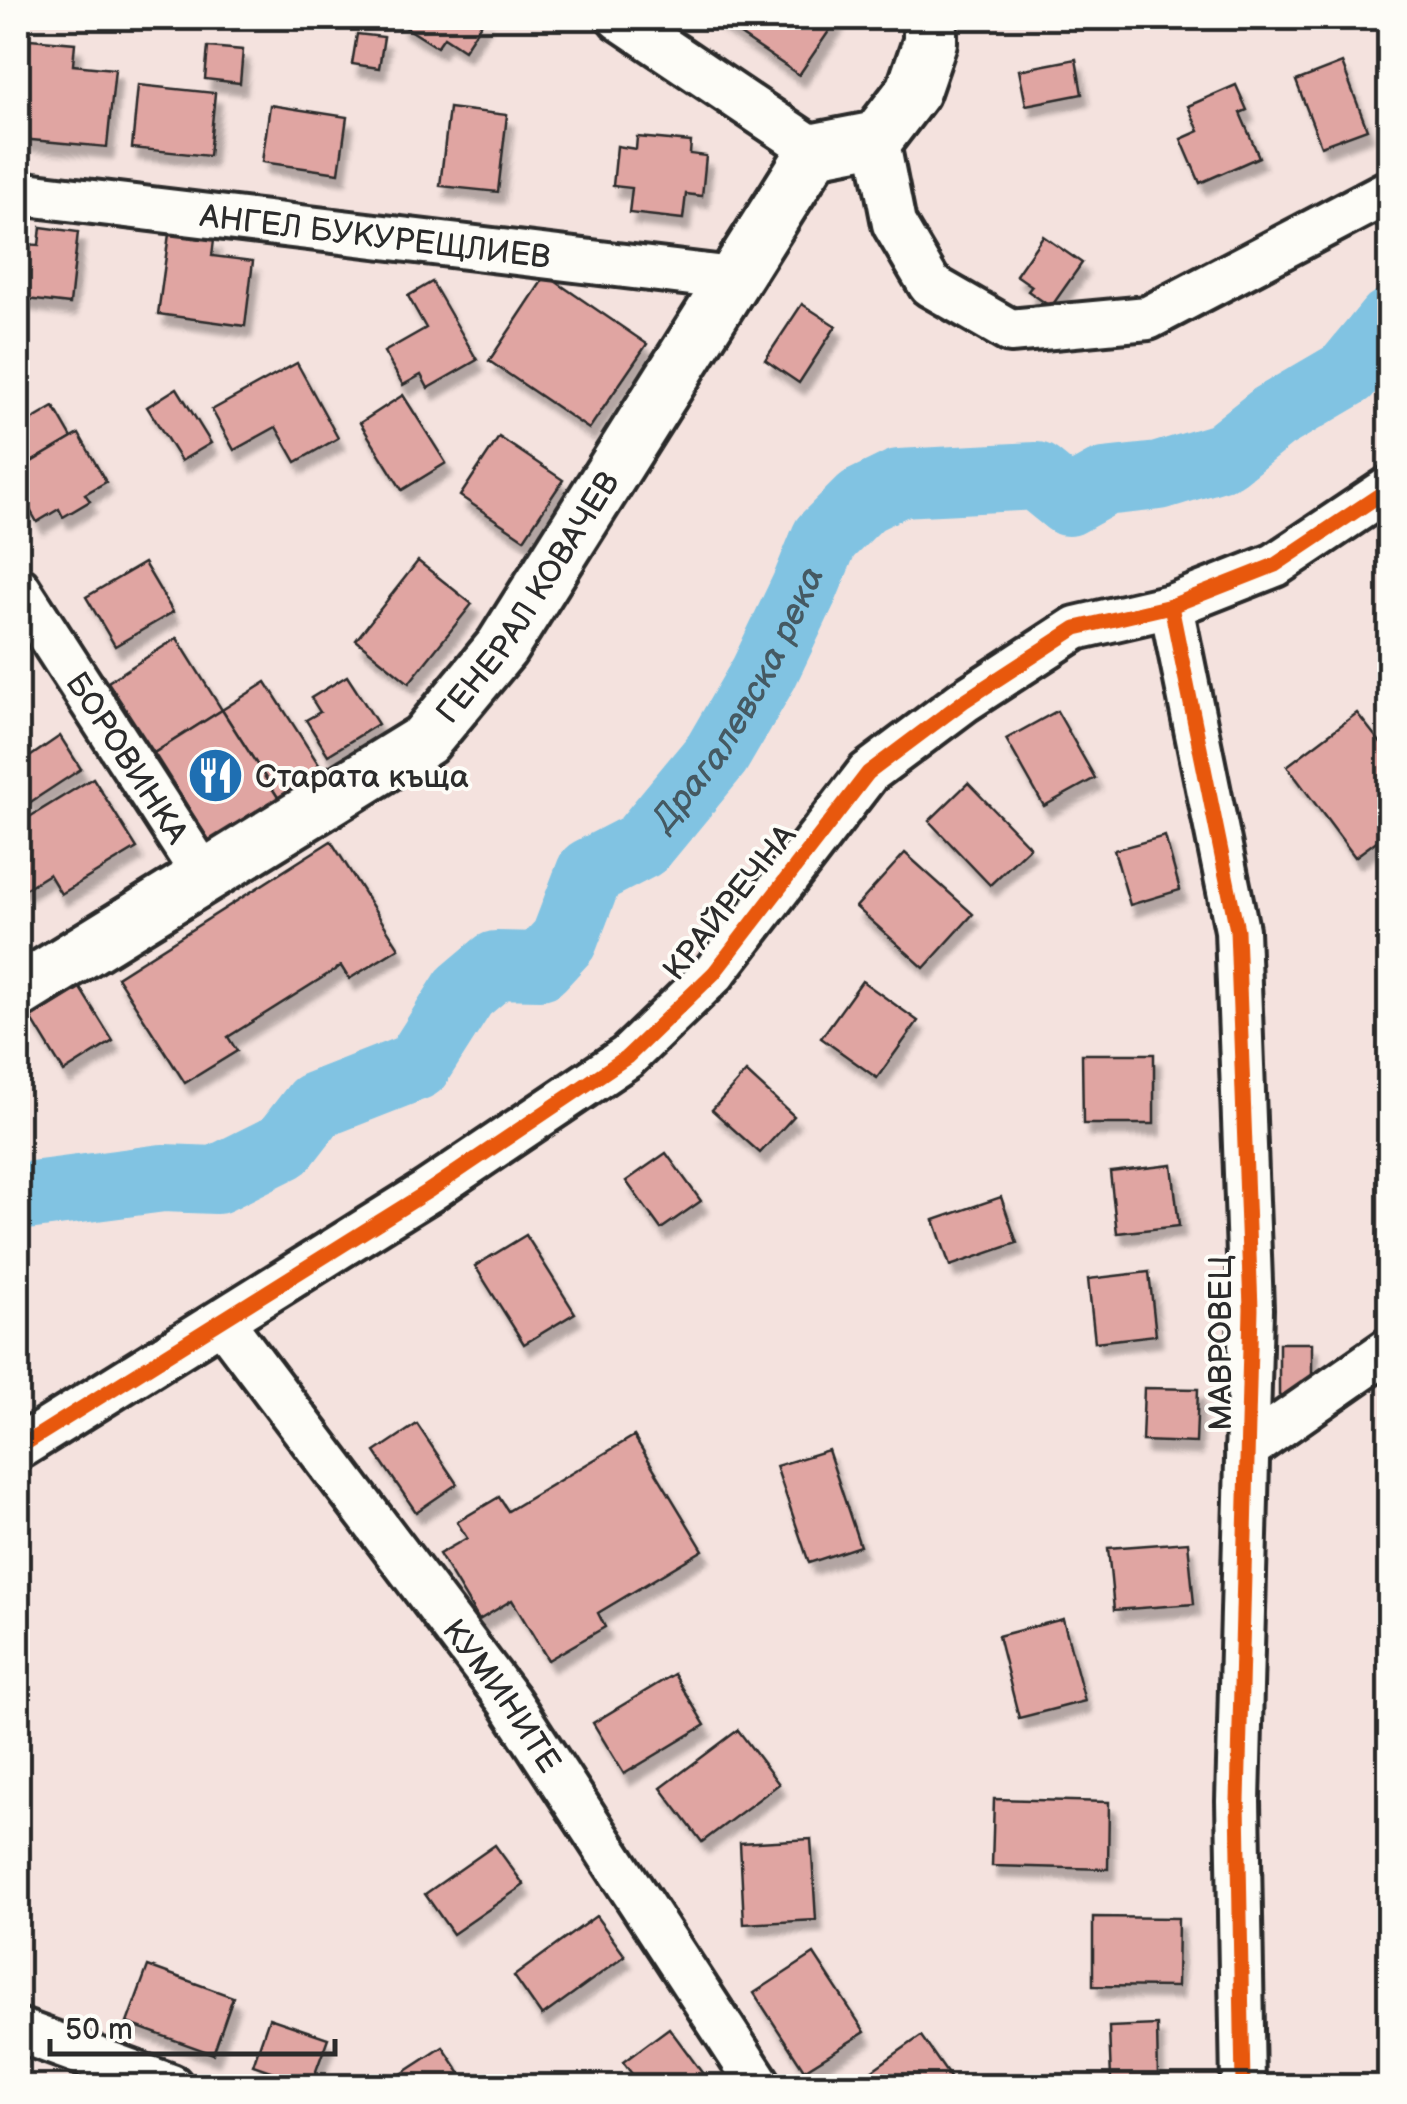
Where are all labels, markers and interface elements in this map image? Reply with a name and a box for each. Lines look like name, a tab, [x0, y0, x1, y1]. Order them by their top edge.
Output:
street label: АНГЕЛ БУКУРЕЩЛИЕВ	[197, 197, 553, 278]
street label: ГЕНЕРАЛ КОВАЧЕВ	[429, 465, 629, 732]
water label: Драгалевска река	[641, 561, 834, 842]
street label: БОРОВИНКА	[57, 665, 196, 852]
restaurant icon: Старата къща	[186, 746, 246, 806]
place label: Старата къща	[255, 758, 469, 797]
street label: КРАЙРЕЧНА	[655, 817, 805, 989]
street label: МАВРОВЕЦ	[1202, 1255, 1241, 1431]
street label: КУМИНИТЕ	[433, 1612, 568, 1781]
scale bar	[50, 1994, 335, 2056]
text: 50 m	[65, 2012, 133, 2048]

